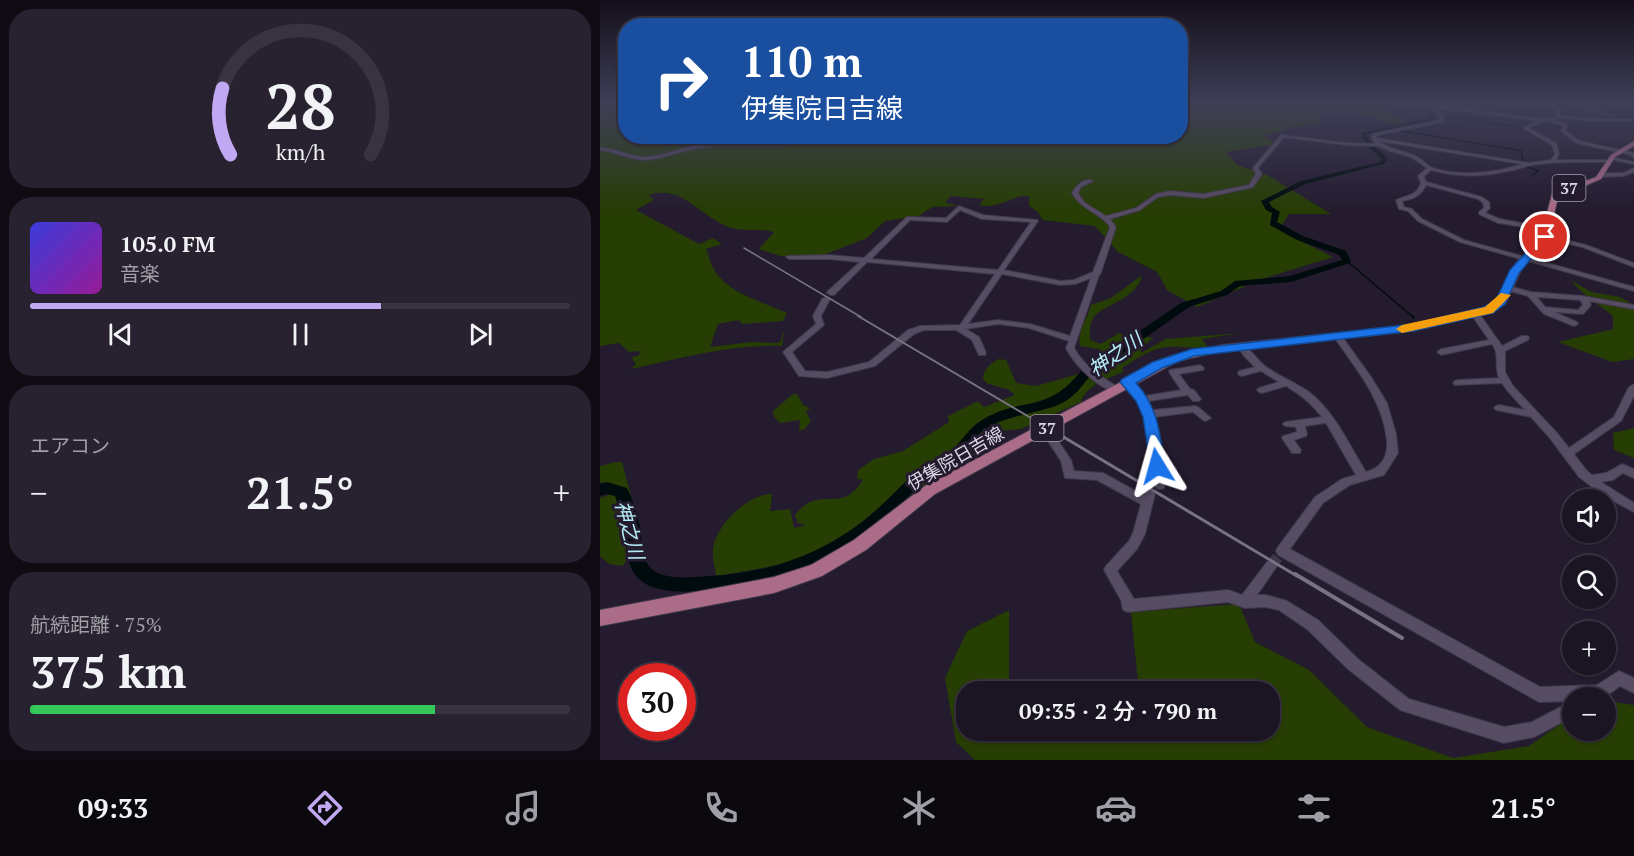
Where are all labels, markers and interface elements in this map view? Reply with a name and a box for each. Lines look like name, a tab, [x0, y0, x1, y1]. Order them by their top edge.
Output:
text: 110 m	[741, 33, 862, 89]
icon: right	[642, 42, 720, 120]
text: 28	[265, 65, 335, 148]
text: 伊集院日吉線	[741, 90, 903, 126]
text: km/h	[275, 139, 325, 167]
road number: 37	[1552, 175, 1586, 201]
pin	[1519, 211, 1570, 262]
icon: arrive	[1528, 220, 1561, 253]
text: 105.0 FM	[120, 229, 215, 258]
text: 音楽	[120, 260, 160, 287]
icon: previous	[104, 318, 137, 351]
icon: pause	[284, 318, 317, 351]
icon: next	[464, 318, 497, 351]
water label: 神之川	[1083, 325, 1149, 382]
road number: 37	[1030, 415, 1064, 441]
street label: 伊集院日吉線	[902, 421, 1008, 495]
text: エアコン	[30, 432, 110, 459]
position arrow	[1125, 434, 1189, 498]
text: 21.5°	[246, 462, 354, 522]
text: −	[30, 471, 48, 514]
text: +	[552, 471, 570, 514]
map controls	[1562, 489, 1616, 741]
button: sound	[1562, 489, 1616, 543]
water label: 神之川	[609, 498, 651, 564]
button: search	[1562, 555, 1616, 609]
text: 航続距離 · 75%	[30, 611, 162, 638]
button: +	[1562, 621, 1616, 675]
text: 375 km	[30, 641, 186, 701]
speed limit sign: 30	[618, 663, 696, 741]
button: −	[1562, 687, 1616, 741]
text: 09:35 · 2 分 · 790 m	[1019, 696, 1217, 725]
icon: directions	[304, 787, 346, 829]
icon: music	[502, 787, 544, 829]
icon: phone	[700, 787, 742, 829]
icon: climate	[898, 787, 940, 829]
icon: car	[1095, 787, 1137, 829]
icon: filters	[1293, 787, 1335, 829]
text: 09:33	[78, 790, 148, 826]
text: 21.5°	[1491, 790, 1556, 826]

